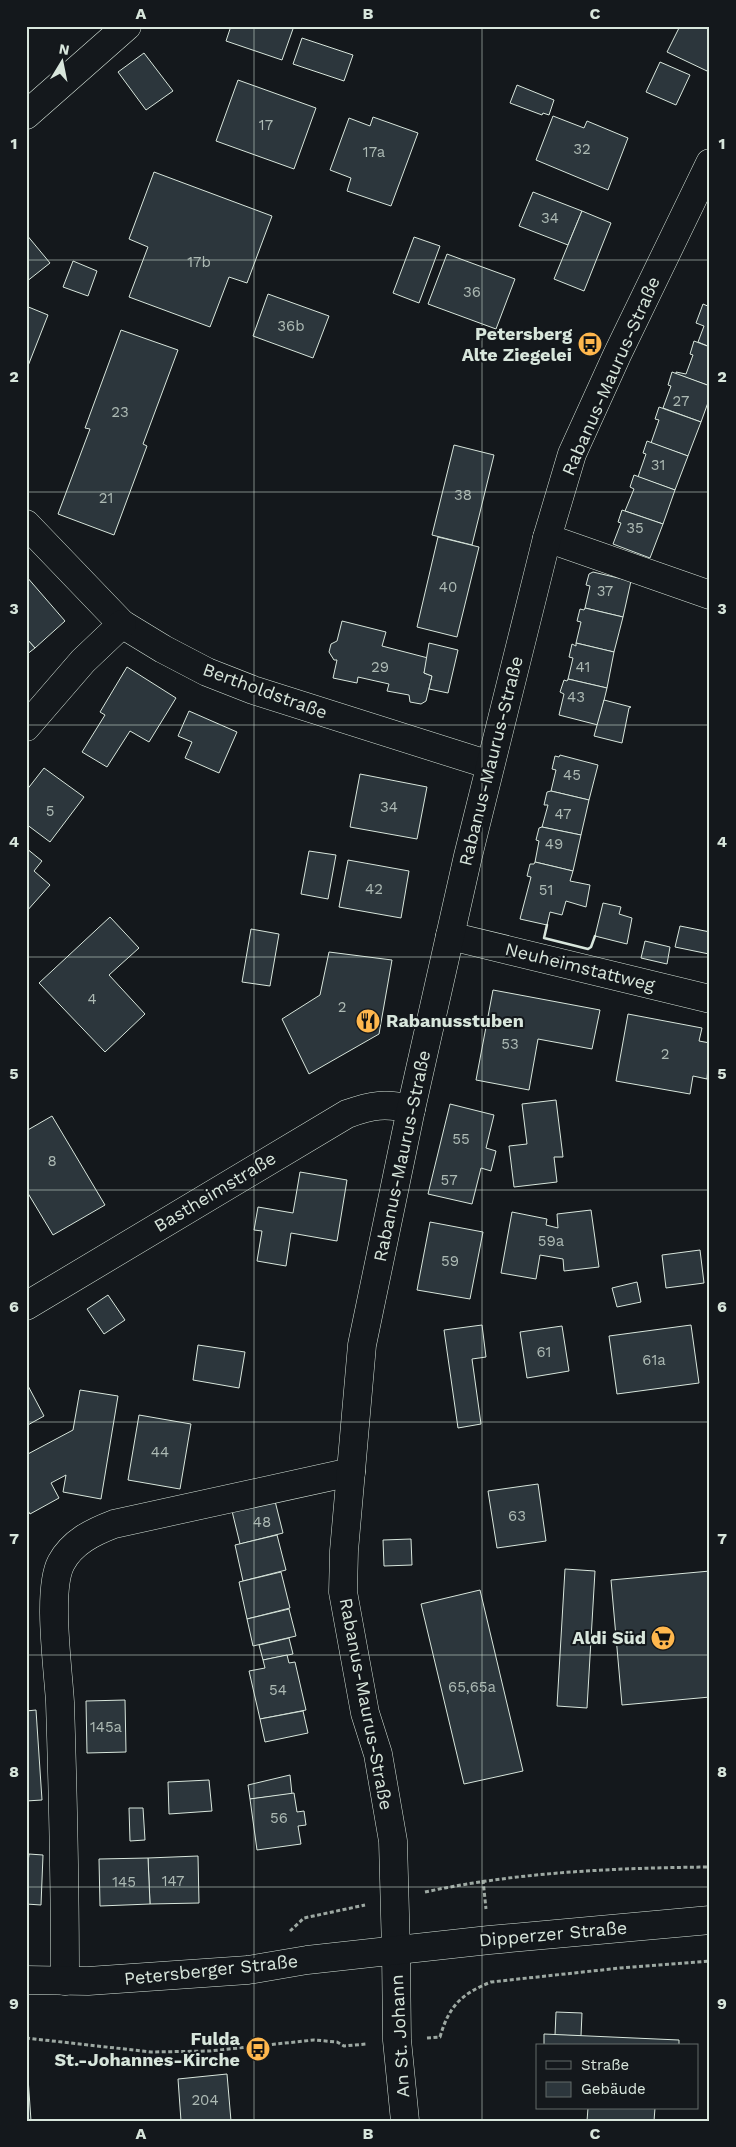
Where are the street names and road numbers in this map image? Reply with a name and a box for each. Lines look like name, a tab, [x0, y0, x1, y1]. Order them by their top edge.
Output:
street label: Rabanus-Maurus-Straße	[557, 273, 664, 479]
street label: Rabanus-Maurus-Straße	[454, 654, 527, 868]
street label: Bertholdstraße	[200, 658, 330, 723]
street label: Neuheimstattweg	[503, 938, 658, 995]
street label: Rabanus-Maurus-Straße	[369, 1048, 434, 1264]
street label: Bastheimstraße	[150, 1147, 279, 1236]
street label: Rabanus-Maurus-Straße	[336, 1596, 397, 1812]
street label: Dipperzer Straße	[478, 1917, 628, 1950]
street label: Petersberger Straße	[123, 1950, 299, 1989]
street label: An St. Johann	[386, 1974, 413, 2098]

